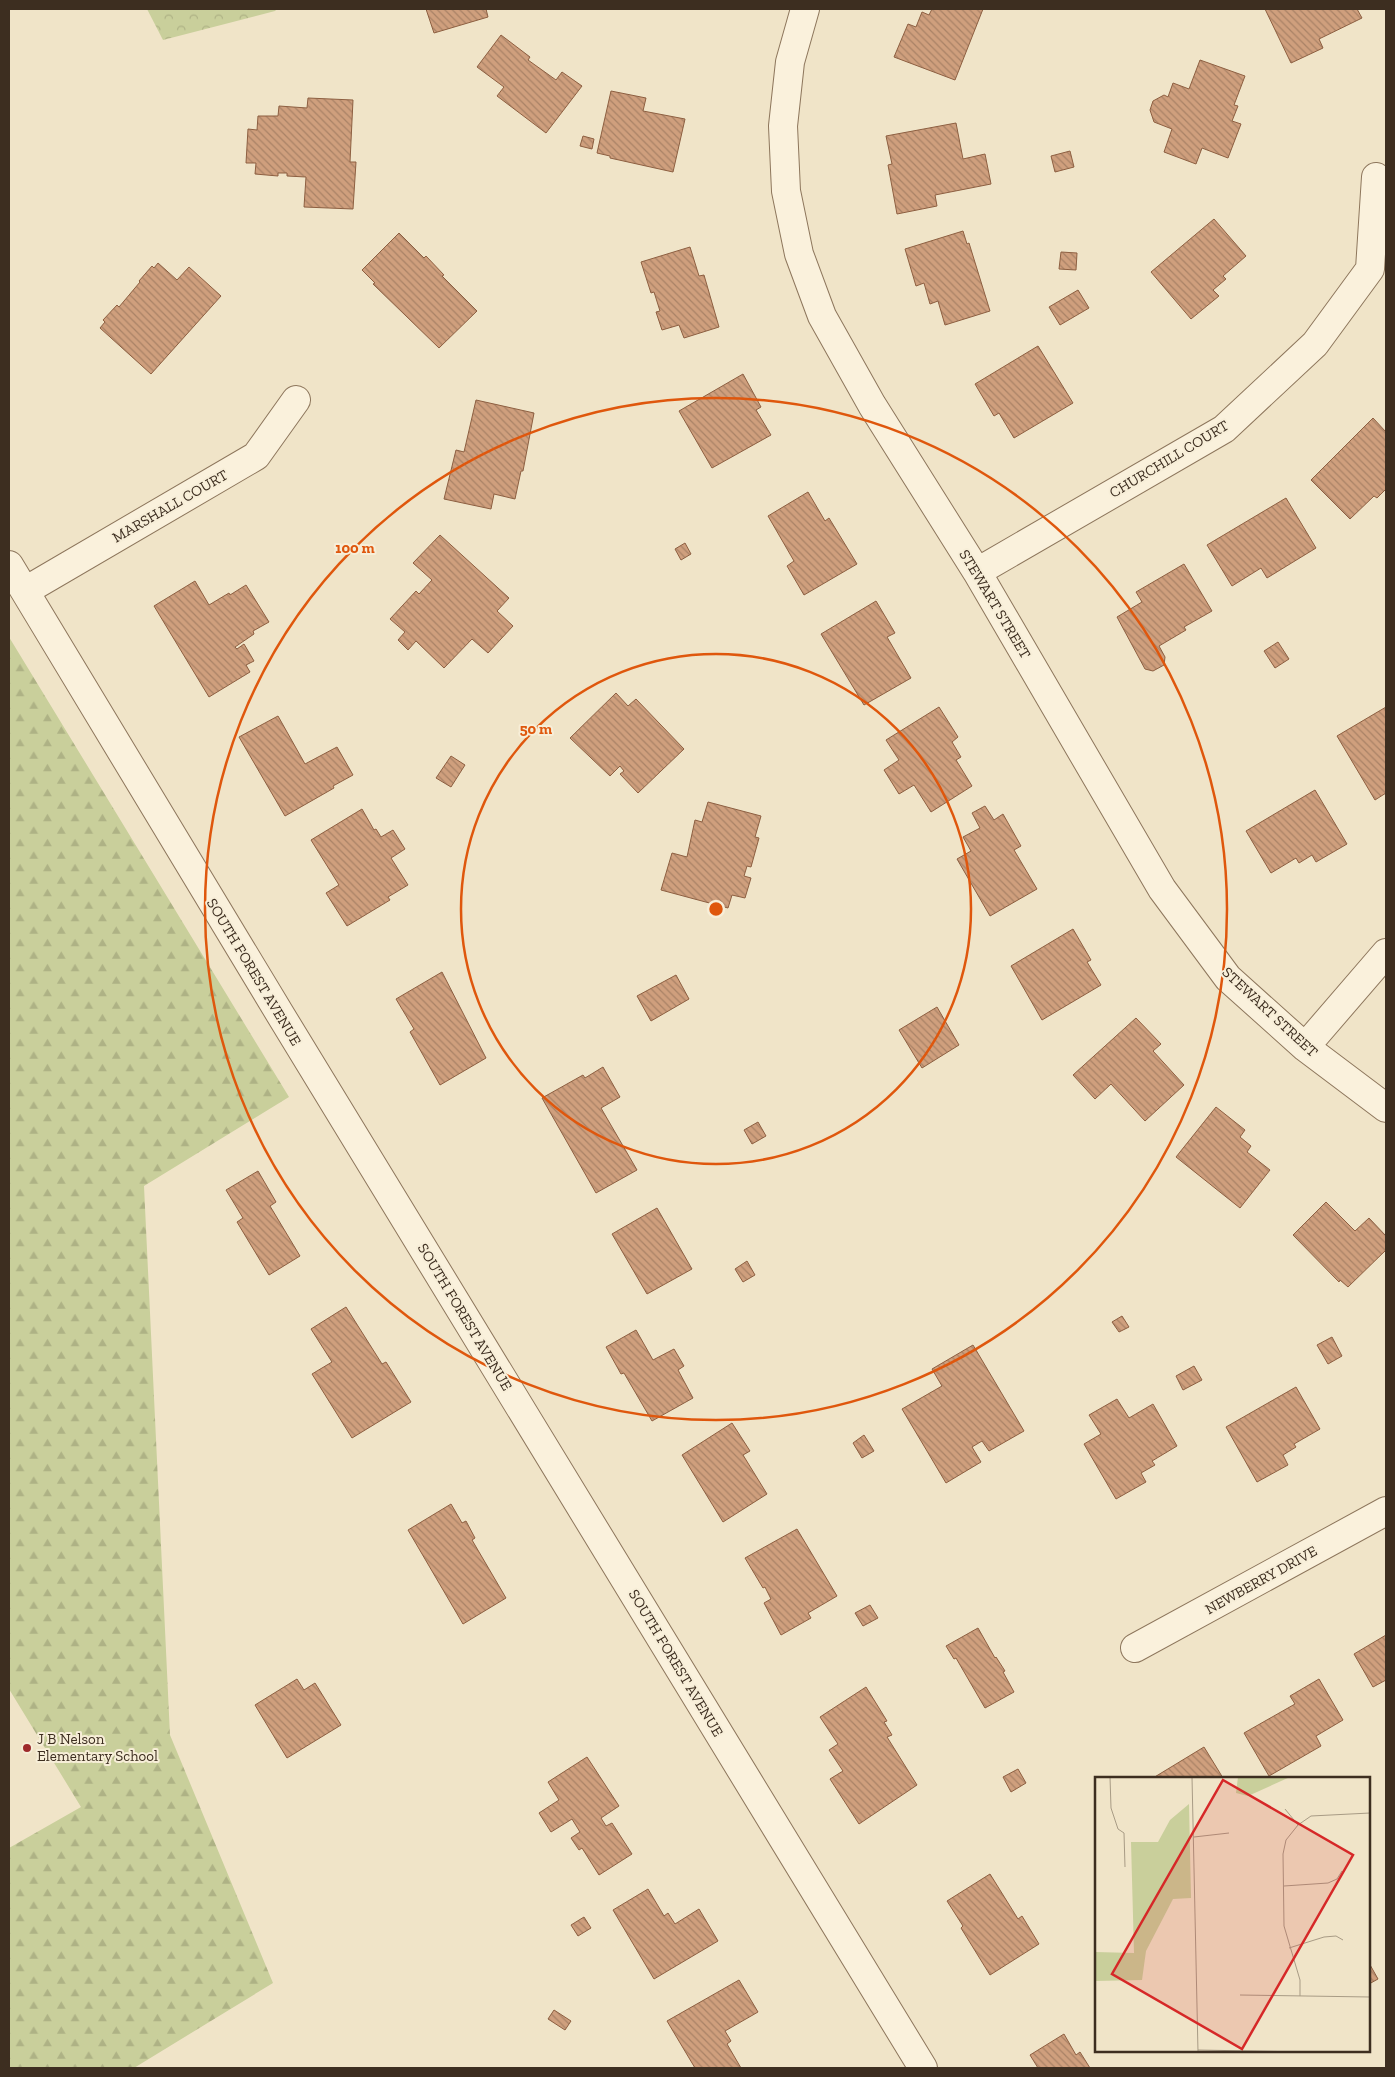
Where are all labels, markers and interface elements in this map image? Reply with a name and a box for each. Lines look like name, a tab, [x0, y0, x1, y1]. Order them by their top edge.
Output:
street label: CHURCHILL COURT	[1106, 416, 1232, 502]
street label: MARSHALL COURT	[109, 466, 231, 546]
text: 100 m	[335, 539, 375, 557]
street label: STEWART STREET	[955, 546, 1035, 662]
text: 50 m	[520, 720, 552, 738]
street label: SOUTH FOREST AVENUE	[203, 895, 305, 1049]
centre of rings	[707, 900, 725, 918]
street label: STEWART STREET	[1219, 963, 1321, 1061]
street label: SOUTH FOREST AVENUE	[414, 1240, 516, 1394]
street label: NEWBERRY DRIVE	[1202, 1542, 1320, 1618]
street label: SOUTH FOREST AVENUE	[625, 1586, 727, 1740]
place label: J B Nelson Elementary School	[37, 1730, 158, 1765]
marker: J B Nelson Elementary School	[21, 1742, 33, 1754]
inset map	[1095, 1777, 1370, 2052]

